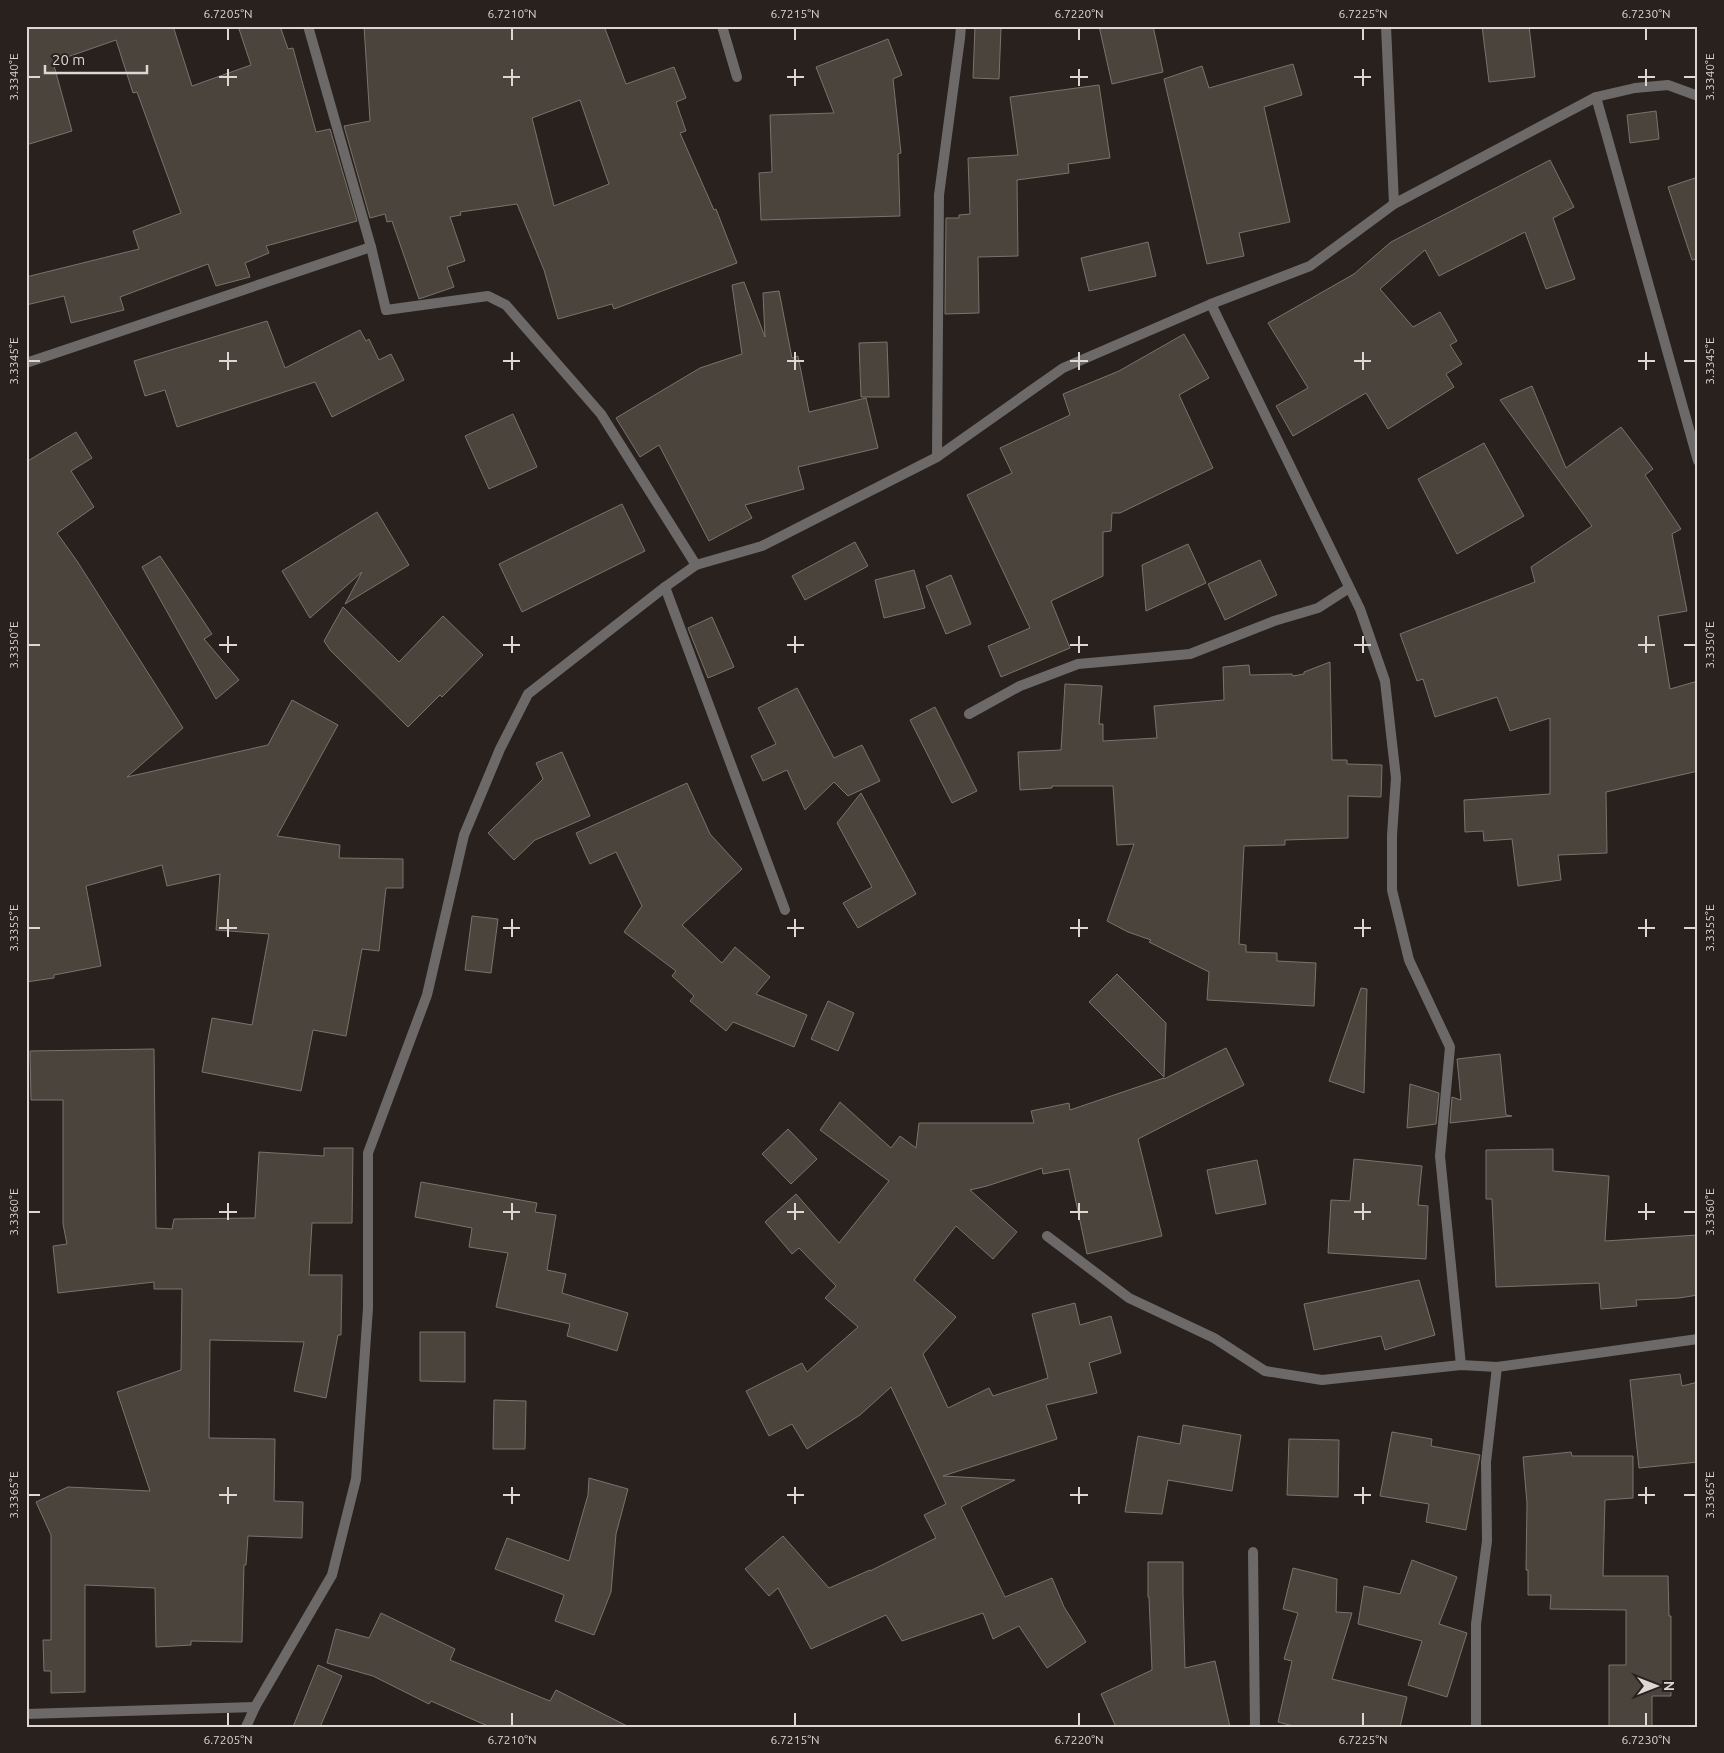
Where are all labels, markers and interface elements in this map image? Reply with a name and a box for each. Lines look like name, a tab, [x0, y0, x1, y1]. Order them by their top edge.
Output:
text: 6.7205°N	[203, 7, 253, 20]
text: 6.7210°N	[487, 7, 537, 20]
text: 6.7215°N	[770, 7, 820, 20]
text: 6.7220°N	[1054, 7, 1104, 20]
text: 6.7225°N	[1338, 7, 1388, 20]
text: 6.7230°N	[1621, 7, 1671, 20]
scale bar	[45, 42, 148, 74]
text: 20 m	[52, 51, 85, 68]
text: 3.3340°E	[7, 53, 20, 101]
text: 3.3340°E	[1703, 53, 1716, 101]
text: 3.3345°E	[7, 337, 20, 385]
text: 3.3345°E	[1703, 337, 1716, 385]
text: 3.3350°E	[7, 621, 20, 669]
text: 3.3350°E	[1703, 621, 1716, 669]
text: 3.3355°E	[7, 904, 20, 952]
text: 3.3355°E	[1703, 904, 1716, 952]
text: 3.3360°E	[7, 1188, 20, 1236]
text: 3.3360°E	[1703, 1188, 1716, 1236]
text: 3.3365°E	[7, 1471, 20, 1519]
text: 3.3365°E	[1703, 1471, 1716, 1519]
north arrow	[1632, 1660, 1682, 1710]
text: N	[1661, 1681, 1677, 1691]
text: 6.7205°N	[203, 1733, 253, 1746]
text: 6.7210°N	[487, 1733, 537, 1746]
text: 6.7215°N	[770, 1733, 820, 1746]
text: 6.7220°N	[1054, 1733, 1104, 1746]
text: 6.7225°N	[1338, 1733, 1388, 1746]
text: 6.7230°N	[1621, 1733, 1671, 1746]

